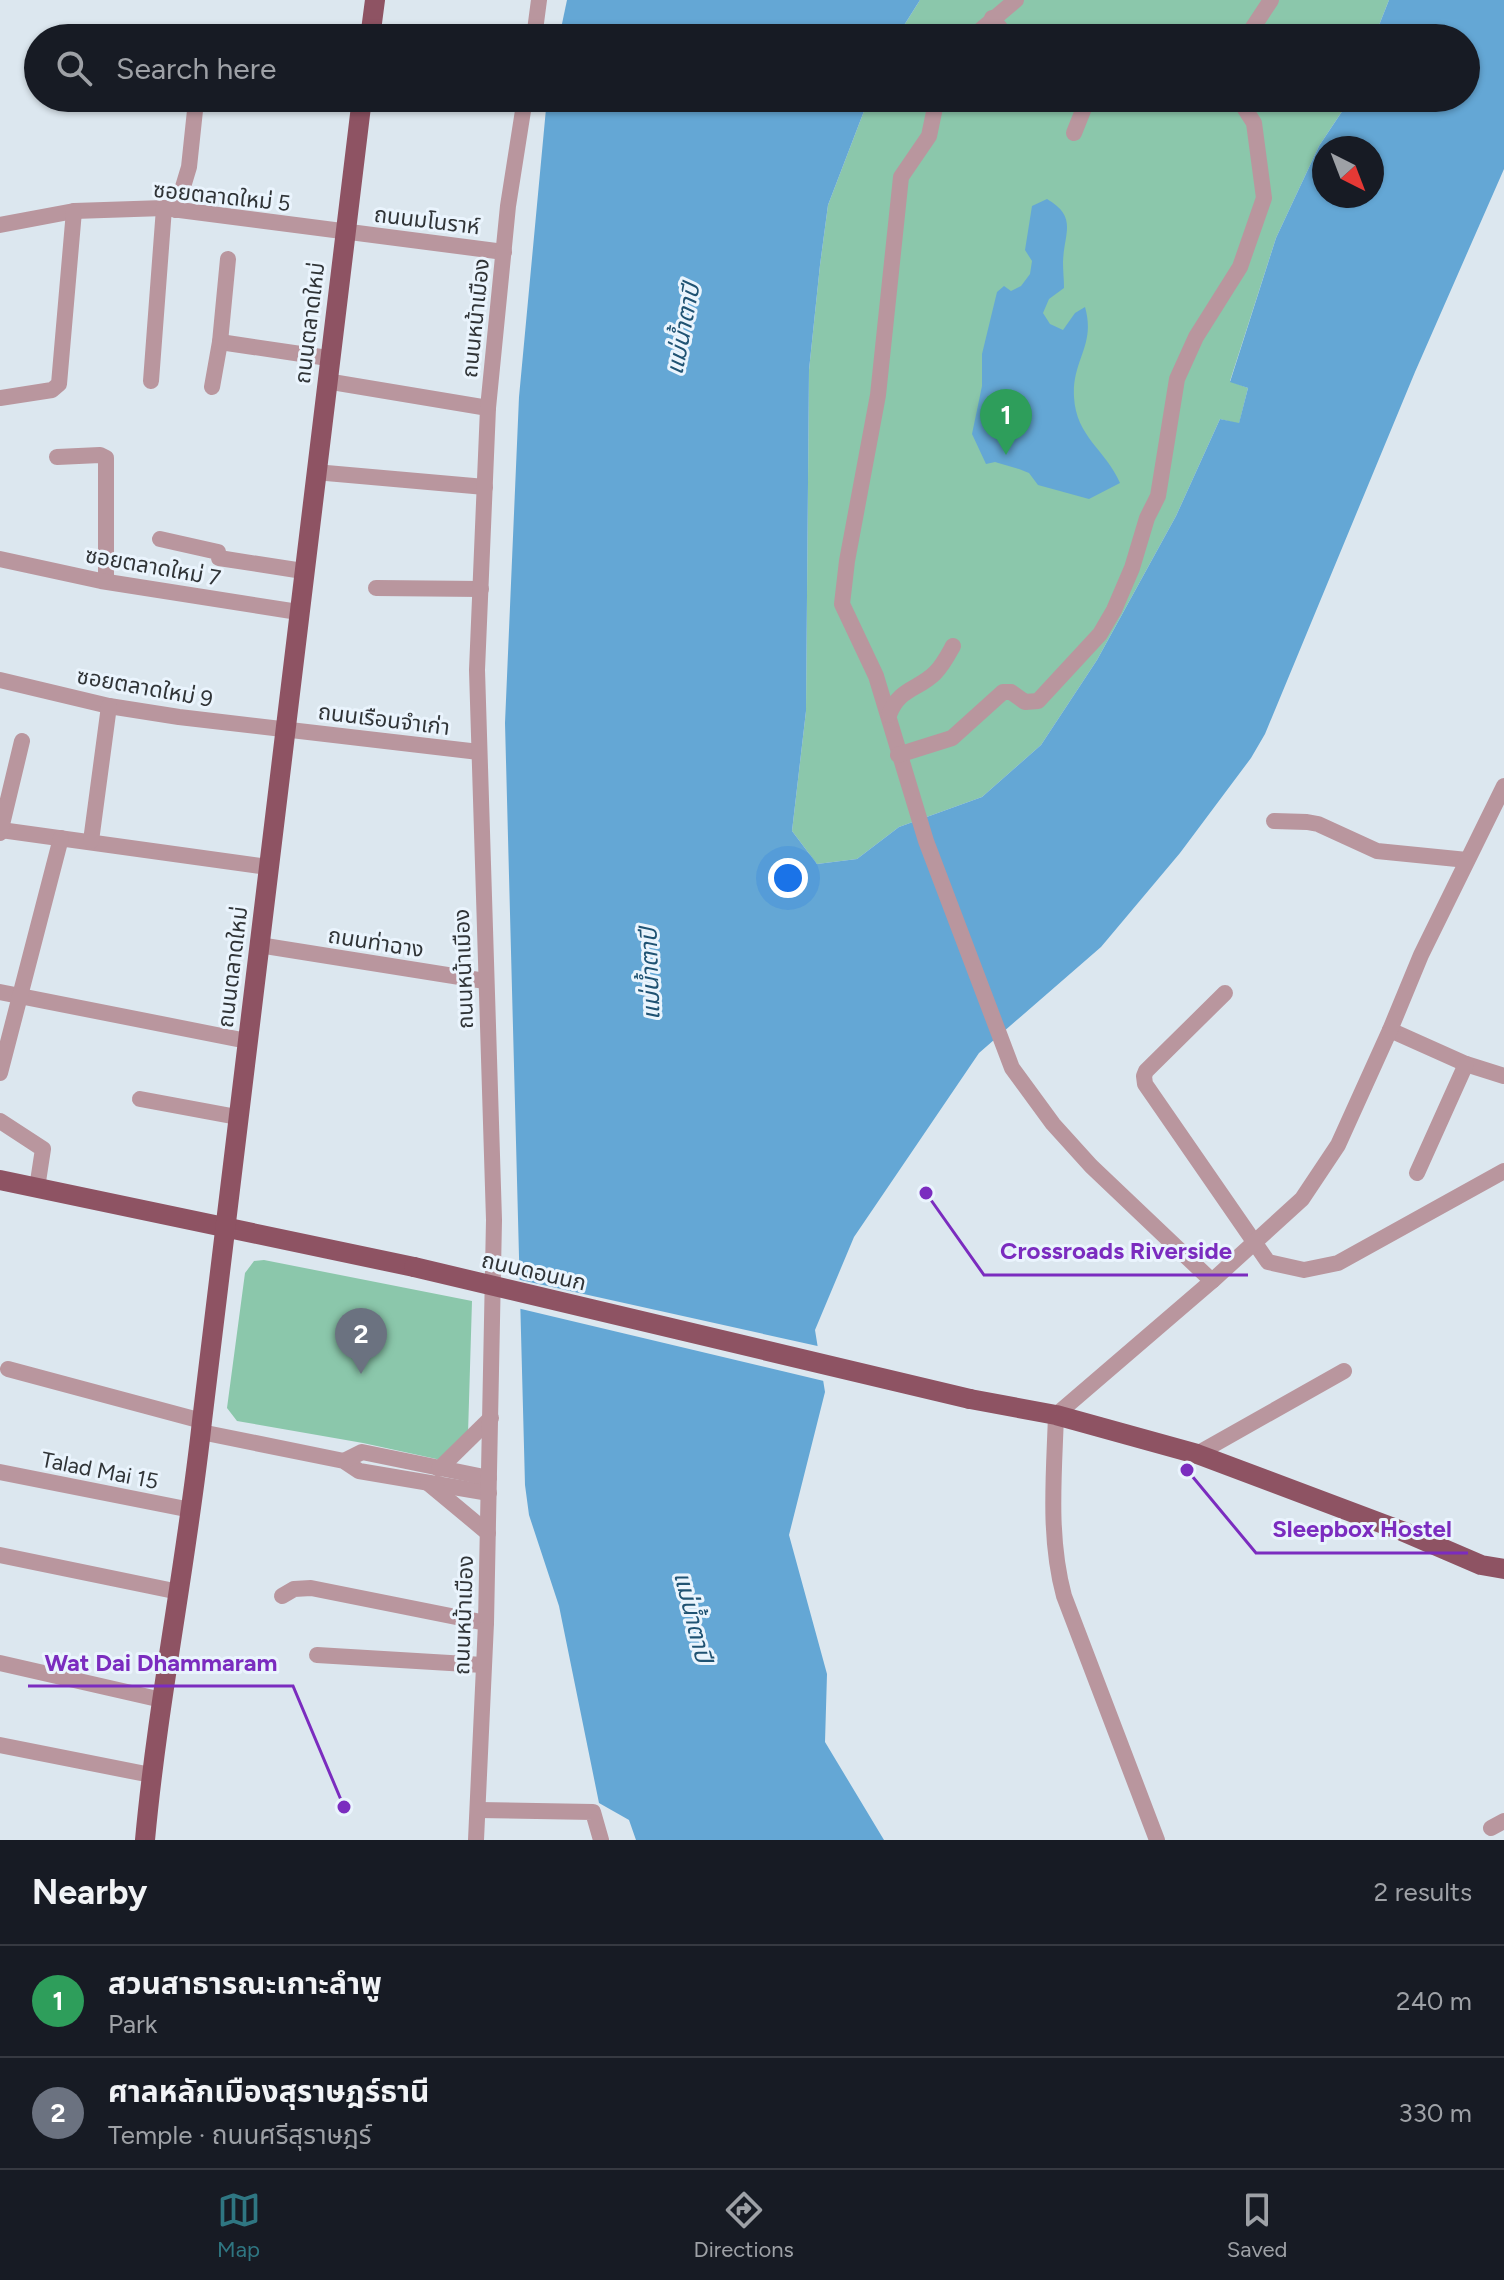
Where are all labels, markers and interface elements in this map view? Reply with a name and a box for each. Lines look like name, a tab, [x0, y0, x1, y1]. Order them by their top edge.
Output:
search box	[24, 24, 1480, 112]
icon: search	[52, 46, 96, 90]
text: Search here	[116, 50, 276, 87]
north arrow	[1312, 136, 1384, 208]
street label: ซอยตลาดใหม่ 5	[152, 176, 292, 217]
street label: ถนนมโนราห์	[372, 201, 482, 240]
street label: ถนนหน้าเมือง	[456, 257, 495, 379]
street label: ถนนตลาดใหม่	[289, 261, 330, 385]
water label: แม่น้ำตาปี	[658, 277, 706, 377]
pin: 1	[980, 389, 1032, 455]
street label: ซอยตลาดใหม่ 7	[83, 541, 223, 592]
street label: ซอยตลาดใหม่ 9	[75, 662, 215, 713]
street label: ถนนเรือนจำเก่า	[316, 698, 451, 741]
your location	[768, 858, 808, 898]
street label: ถนนตลาดใหม่	[212, 905, 253, 1029]
street label: ถนนหน้าเมือง	[448, 909, 479, 1029]
street label: ถนนท่าฉาง	[326, 922, 426, 963]
water label: แม่น้ำตาปี	[631, 924, 666, 1021]
callout: Crossroads Riverside	[984, 1227, 1248, 1275]
text: Crossroads Riverside	[1000, 1236, 1232, 1265]
street label: ถนนดอนนก	[479, 1246, 589, 1297]
pin: 2	[335, 1308, 387, 1374]
street label: Talad Mai 15	[39, 1446, 161, 1495]
callout: Sleepbox Hostel	[1256, 1505, 1468, 1553]
text: Sleepbox Hostel	[1272, 1514, 1452, 1543]
street label: ถนนหน้าเมือง	[448, 1555, 479, 1675]
water label: แม่น้ำตาปี	[668, 1568, 722, 1669]
callout: Wat Dai Dhammaram	[28, 1638, 293, 1686]
text: Wat Dai Dhammaram	[44, 1648, 278, 1677]
text: Nearby	[32, 1872, 147, 1913]
text: 2 results	[1374, 1876, 1472, 1908]
text: สวนสาธารณะเกาะลำพู	[108, 1965, 382, 2002]
text: 1	[53, 1985, 63, 2017]
text: 240 m	[1396, 1985, 1472, 2017]
text: Park	[108, 2008, 157, 2040]
text: ศาลหลักเมืองสุราษฎร์ธานี	[108, 2073, 429, 2110]
text: 2	[50, 2097, 66, 2129]
text: 330 m	[1398, 2097, 1472, 2129]
text: Temple · ถนนศรีสุราษฎร์	[108, 2119, 371, 2151]
tab: Map	[217, 2188, 261, 2263]
tab: Directions	[694, 2188, 794, 2263]
tab: Saved	[1227, 2188, 1287, 2263]

